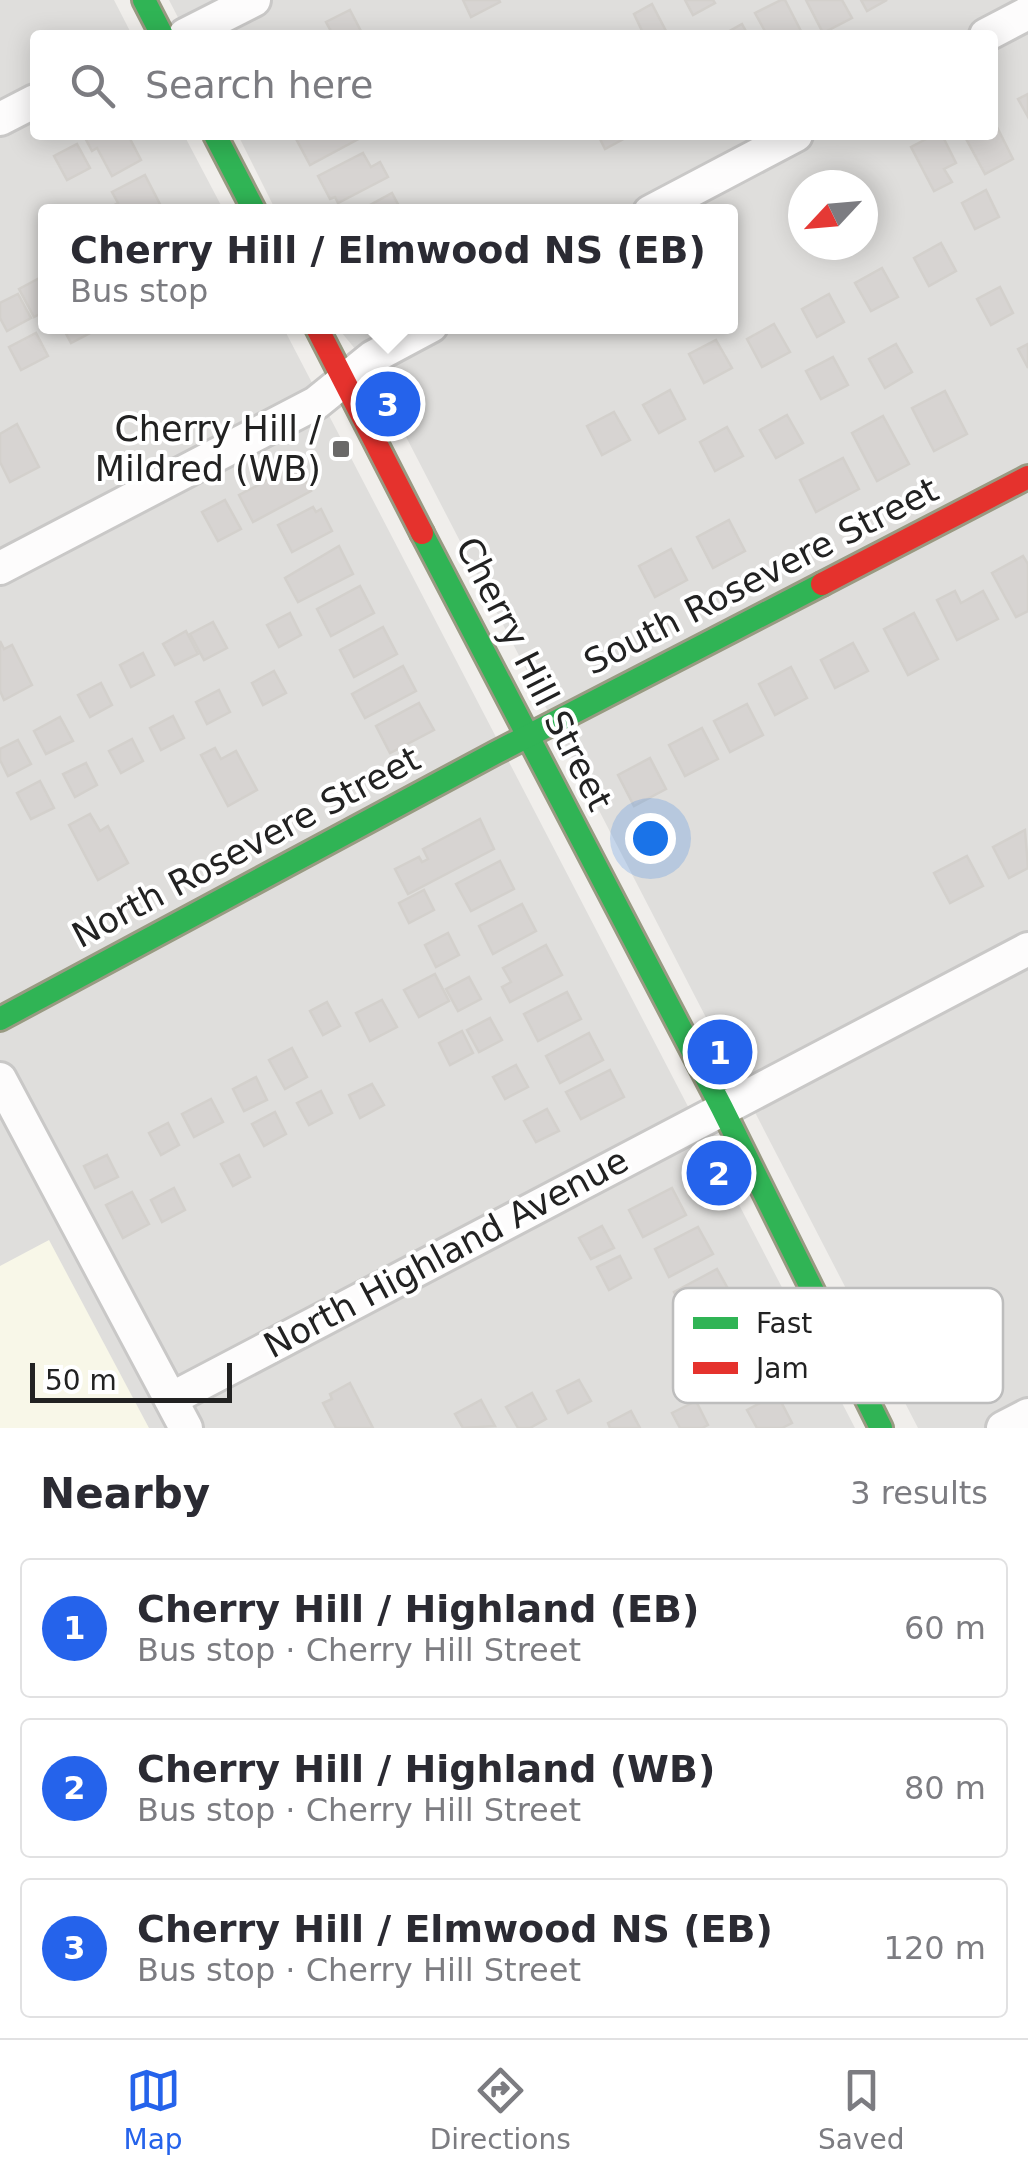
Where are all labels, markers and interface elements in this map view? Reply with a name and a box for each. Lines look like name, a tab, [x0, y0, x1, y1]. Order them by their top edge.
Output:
search box	[30, 30, 998, 140]
icon: search	[65, 58, 120, 113]
text: Search here	[145, 63, 373, 107]
north arrow	[788, 170, 878, 260]
popup	[38, 204, 738, 334]
text: Cherry Hill / Elmwood NS (EB)	[70, 228, 706, 272]
text: Bus stop	[70, 272, 208, 310]
pin: 3	[356, 366, 420, 442]
place label: Cherry Hill / Mildred (WB)	[95, 409, 321, 489]
marker: Cherry Hill / Mildred (WB)	[330, 438, 352, 460]
street label: South Rosevere Street	[577, 469, 945, 683]
street label: Cherry Hill Street	[448, 531, 620, 817]
street label: North Rosevere Street	[65, 738, 427, 956]
your location	[625, 813, 676, 864]
pin: 1	[688, 1014, 752, 1090]
pin: 2	[686, 1136, 752, 1210]
street label: North Highland Avenue	[257, 1140, 635, 1366]
legend	[673, 1288, 1003, 1403]
text: Fast	[756, 1307, 812, 1340]
text: Jam	[754, 1352, 809, 1385]
scale bar	[30, 1358, 232, 1402]
text: 50 m	[45, 1364, 117, 1397]
text: Nearby	[40, 1469, 210, 1518]
text: 3 results	[850, 1474, 988, 1512]
text: Cherry Hill / Highland (EB)	[137, 1587, 699, 1631]
text: 1	[63, 1609, 86, 1647]
text: 60 m	[904, 1609, 986, 1647]
text: Bus stop · Cherry Hill Street	[137, 1631, 581, 1669]
text: Cherry Hill / Highland (WB)	[137, 1747, 715, 1791]
text: 2	[63, 1769, 86, 1807]
text: 80 m	[904, 1769, 986, 1807]
text: Bus stop · Cherry Hill Street	[137, 1791, 581, 1829]
text: Cherry Hill / Elmwood NS (EB)	[137, 1907, 773, 1951]
text: 3	[63, 1929, 86, 1967]
text: 120 m	[884, 1929, 986, 1967]
text: Bus stop · Cherry Hill Street	[137, 1951, 581, 1989]
tab: Map	[124, 2063, 183, 2156]
tab: Directions	[430, 2063, 571, 2156]
tab: Saved	[818, 2063, 904, 2156]

